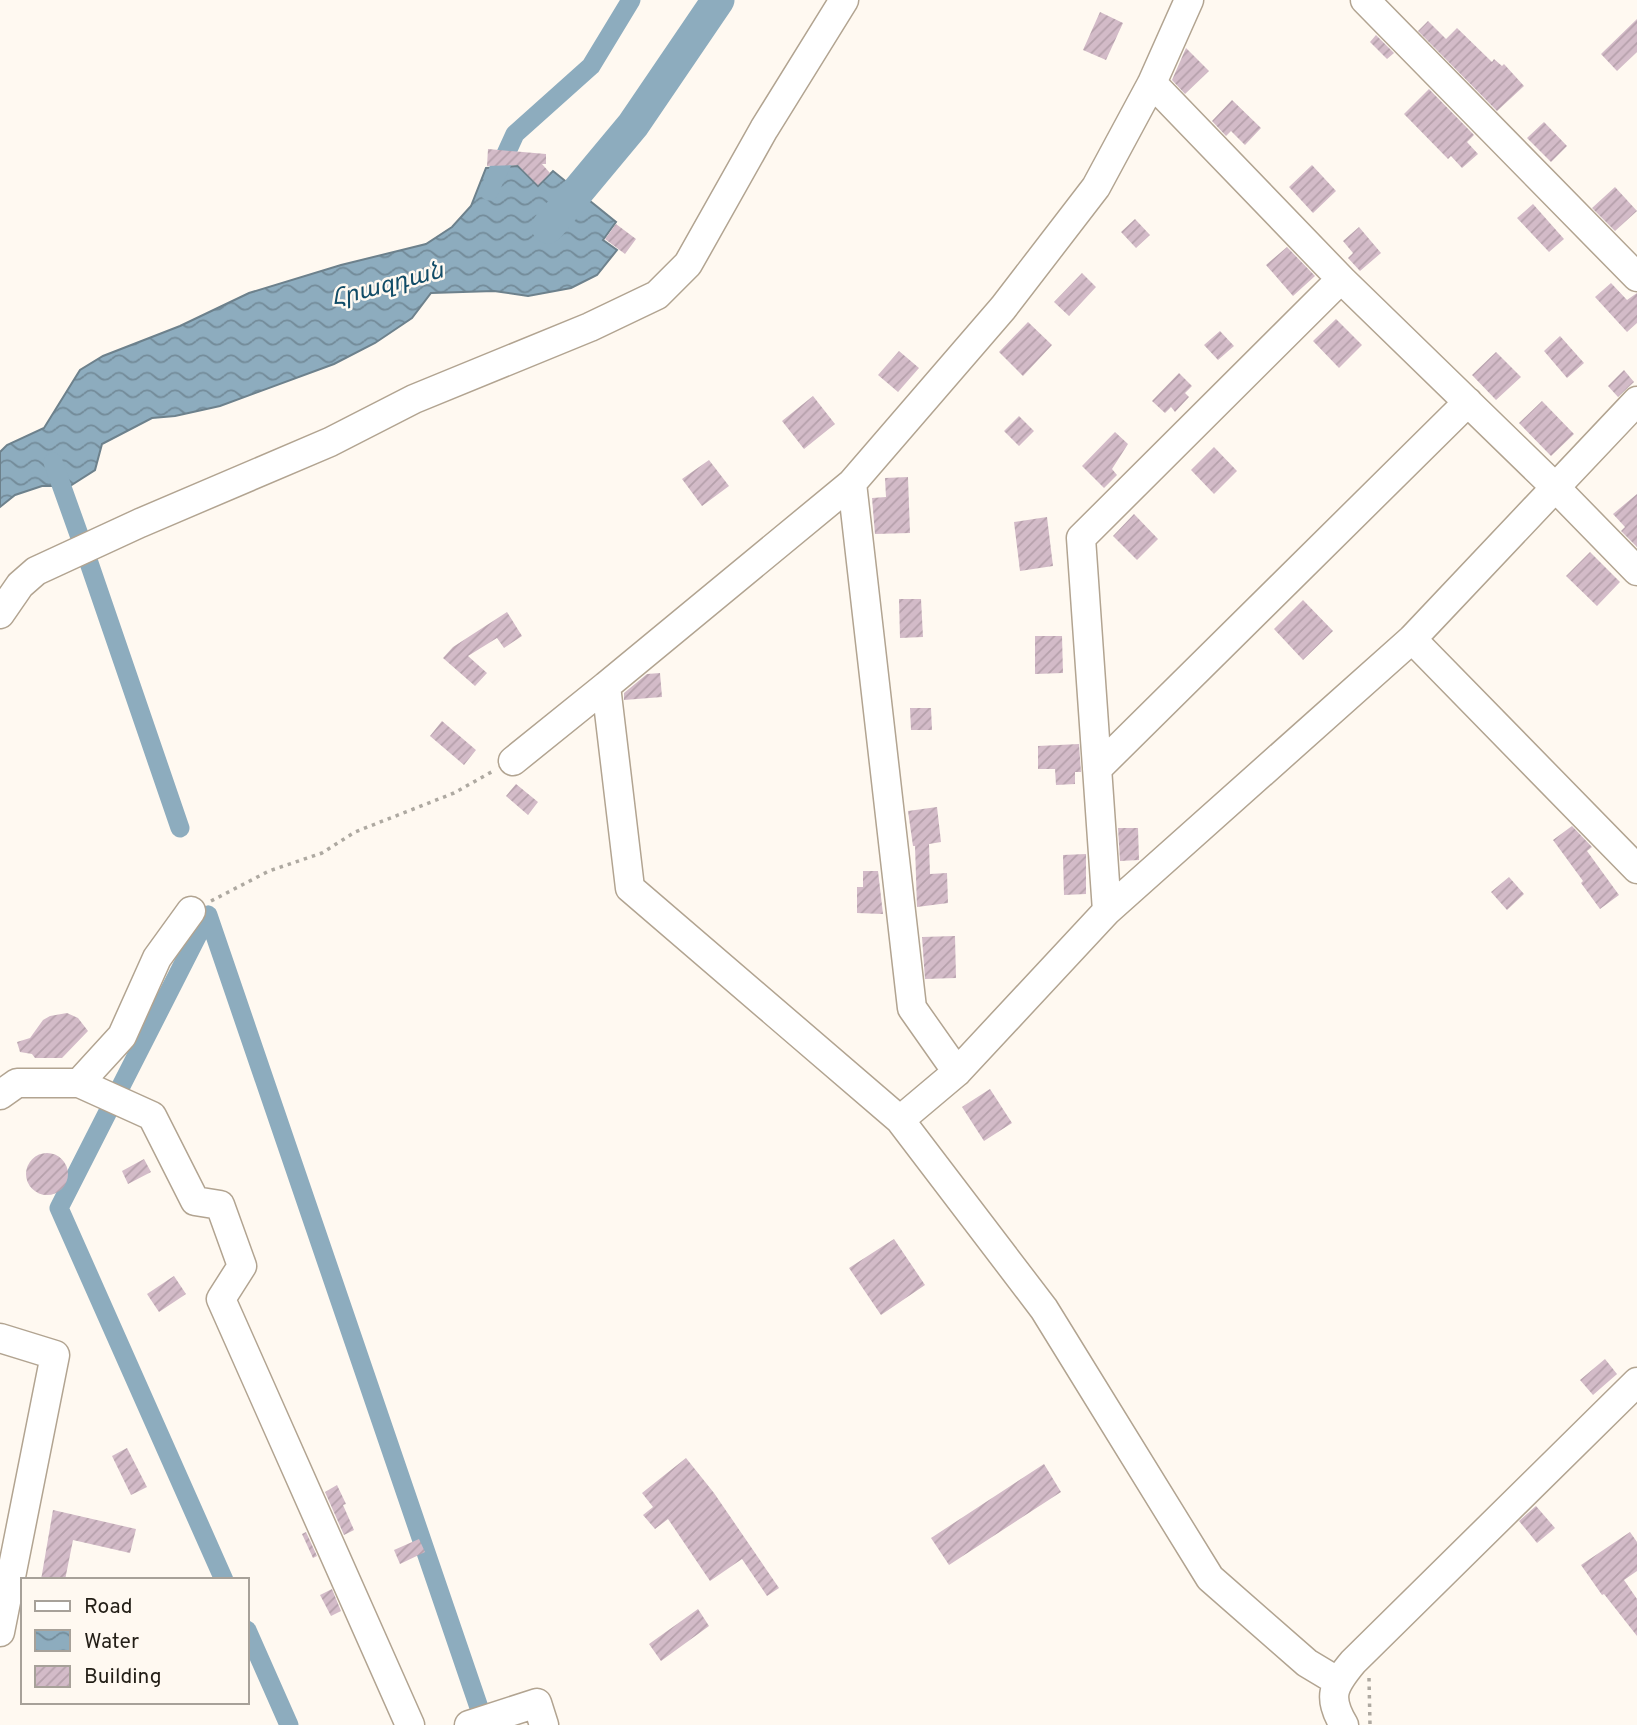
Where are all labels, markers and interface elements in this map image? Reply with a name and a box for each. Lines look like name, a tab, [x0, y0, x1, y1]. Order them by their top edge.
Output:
water label: Հրազդան	[328, 256, 448, 315]
legend	[21, 1578, 248, 1704]
text: Road	[84, 1594, 133, 1621]
text: Water	[84, 1629, 139, 1656]
text: Building	[84, 1664, 162, 1691]

